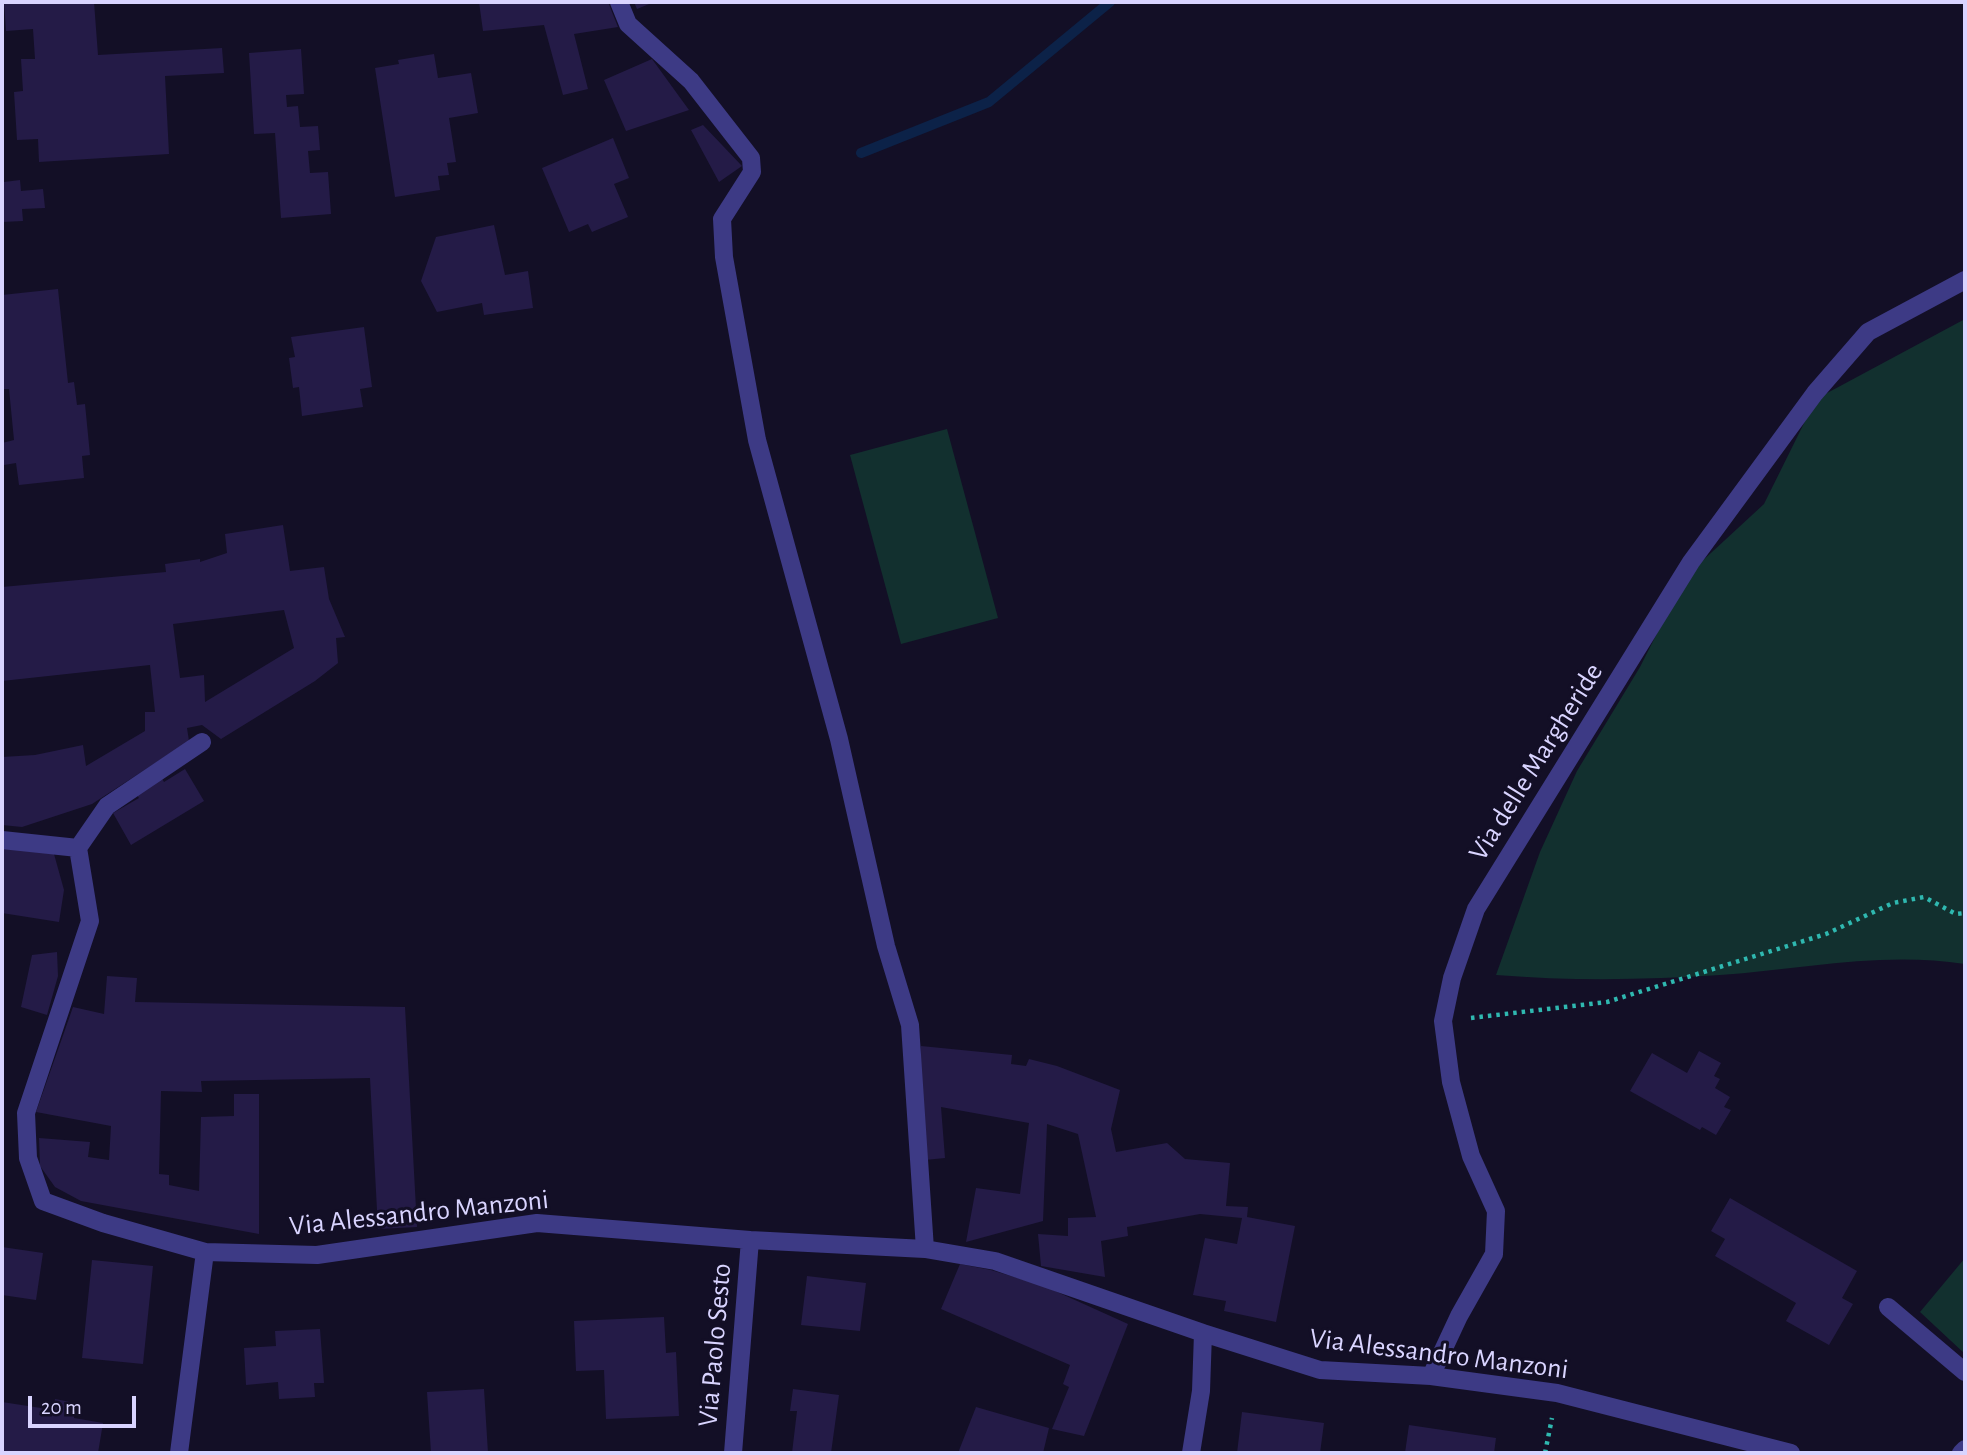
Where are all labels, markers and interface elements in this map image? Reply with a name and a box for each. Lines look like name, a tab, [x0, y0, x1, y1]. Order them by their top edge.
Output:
street label: Via delle Margheride	[1462, 657, 1610, 867]
street label: Via Alessandro Manzoni	[288, 1183, 550, 1243]
street label: Via Paolo Sesto	[691, 1262, 739, 1428]
street label: Via Alessandro Manzoni	[1308, 1321, 1570, 1387]
scale bar	[32, 1382, 140, 1426]
text: 20 m	[41, 1397, 82, 1418]

